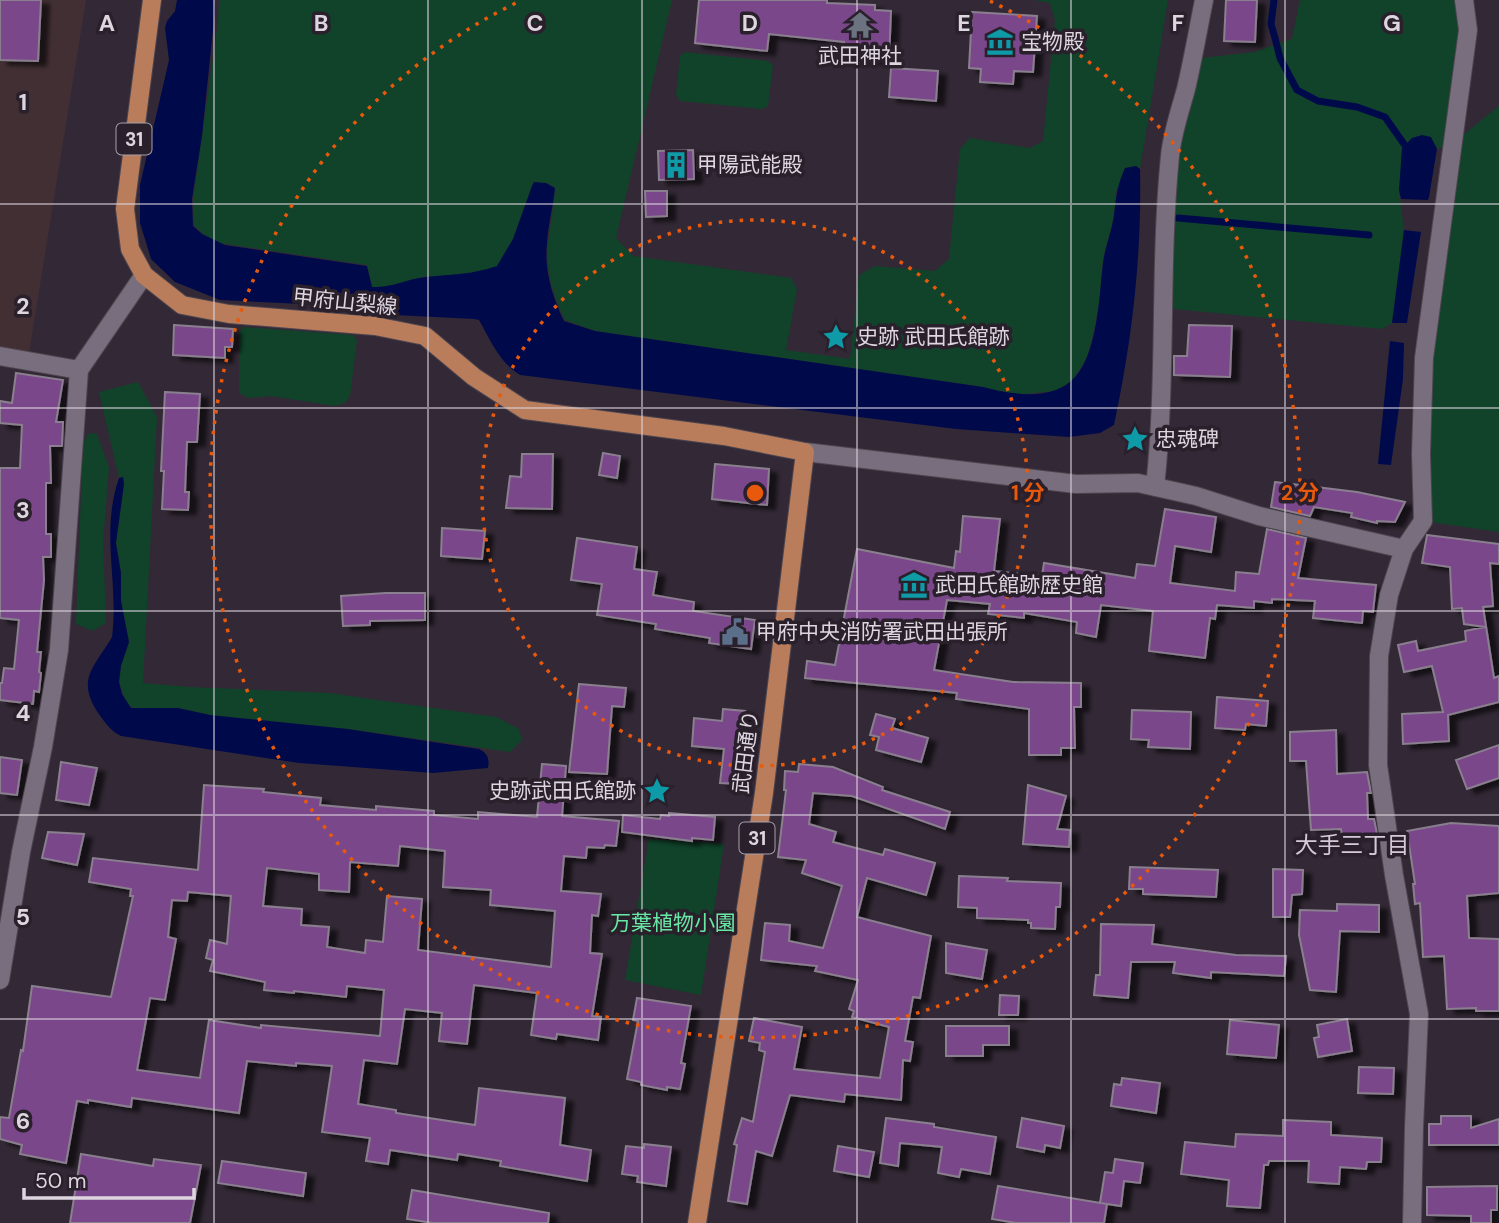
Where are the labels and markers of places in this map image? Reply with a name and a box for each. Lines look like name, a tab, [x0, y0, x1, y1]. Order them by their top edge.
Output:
temple icon: 武田神社	[845, 10, 875, 40]
museum icon: 宝物殿	[985, 27, 1015, 57]
place label: 宝物殿	[1021, 28, 1084, 56]
place label: 武田神社	[818, 42, 902, 70]
building icon: 甲陽武能殿	[661, 150, 691, 180]
place label: 甲陽武能殿	[697, 151, 802, 179]
place icon: 史跡 武田氏館跡	[821, 322, 851, 352]
place label: 史跡 武田氏館跡	[857, 323, 1010, 351]
place icon: 忠魂碑	[1120, 424, 1150, 454]
place label: 忠魂碑	[1156, 425, 1219, 453]
centre of rings	[743, 481, 767, 505]
museum icon: 武田氏館跡歴史館	[899, 570, 929, 600]
place label: 武田氏館跡歴史館	[935, 571, 1103, 599]
public building icon: 甲府中央消防署武田出張所	[720, 617, 750, 647]
place label: 甲府中央消防署武田出張所	[756, 618, 1008, 646]
place icon: 史跡武田氏館跡	[642, 776, 672, 806]
place label: 史跡武田氏館跡	[489, 777, 636, 805]

